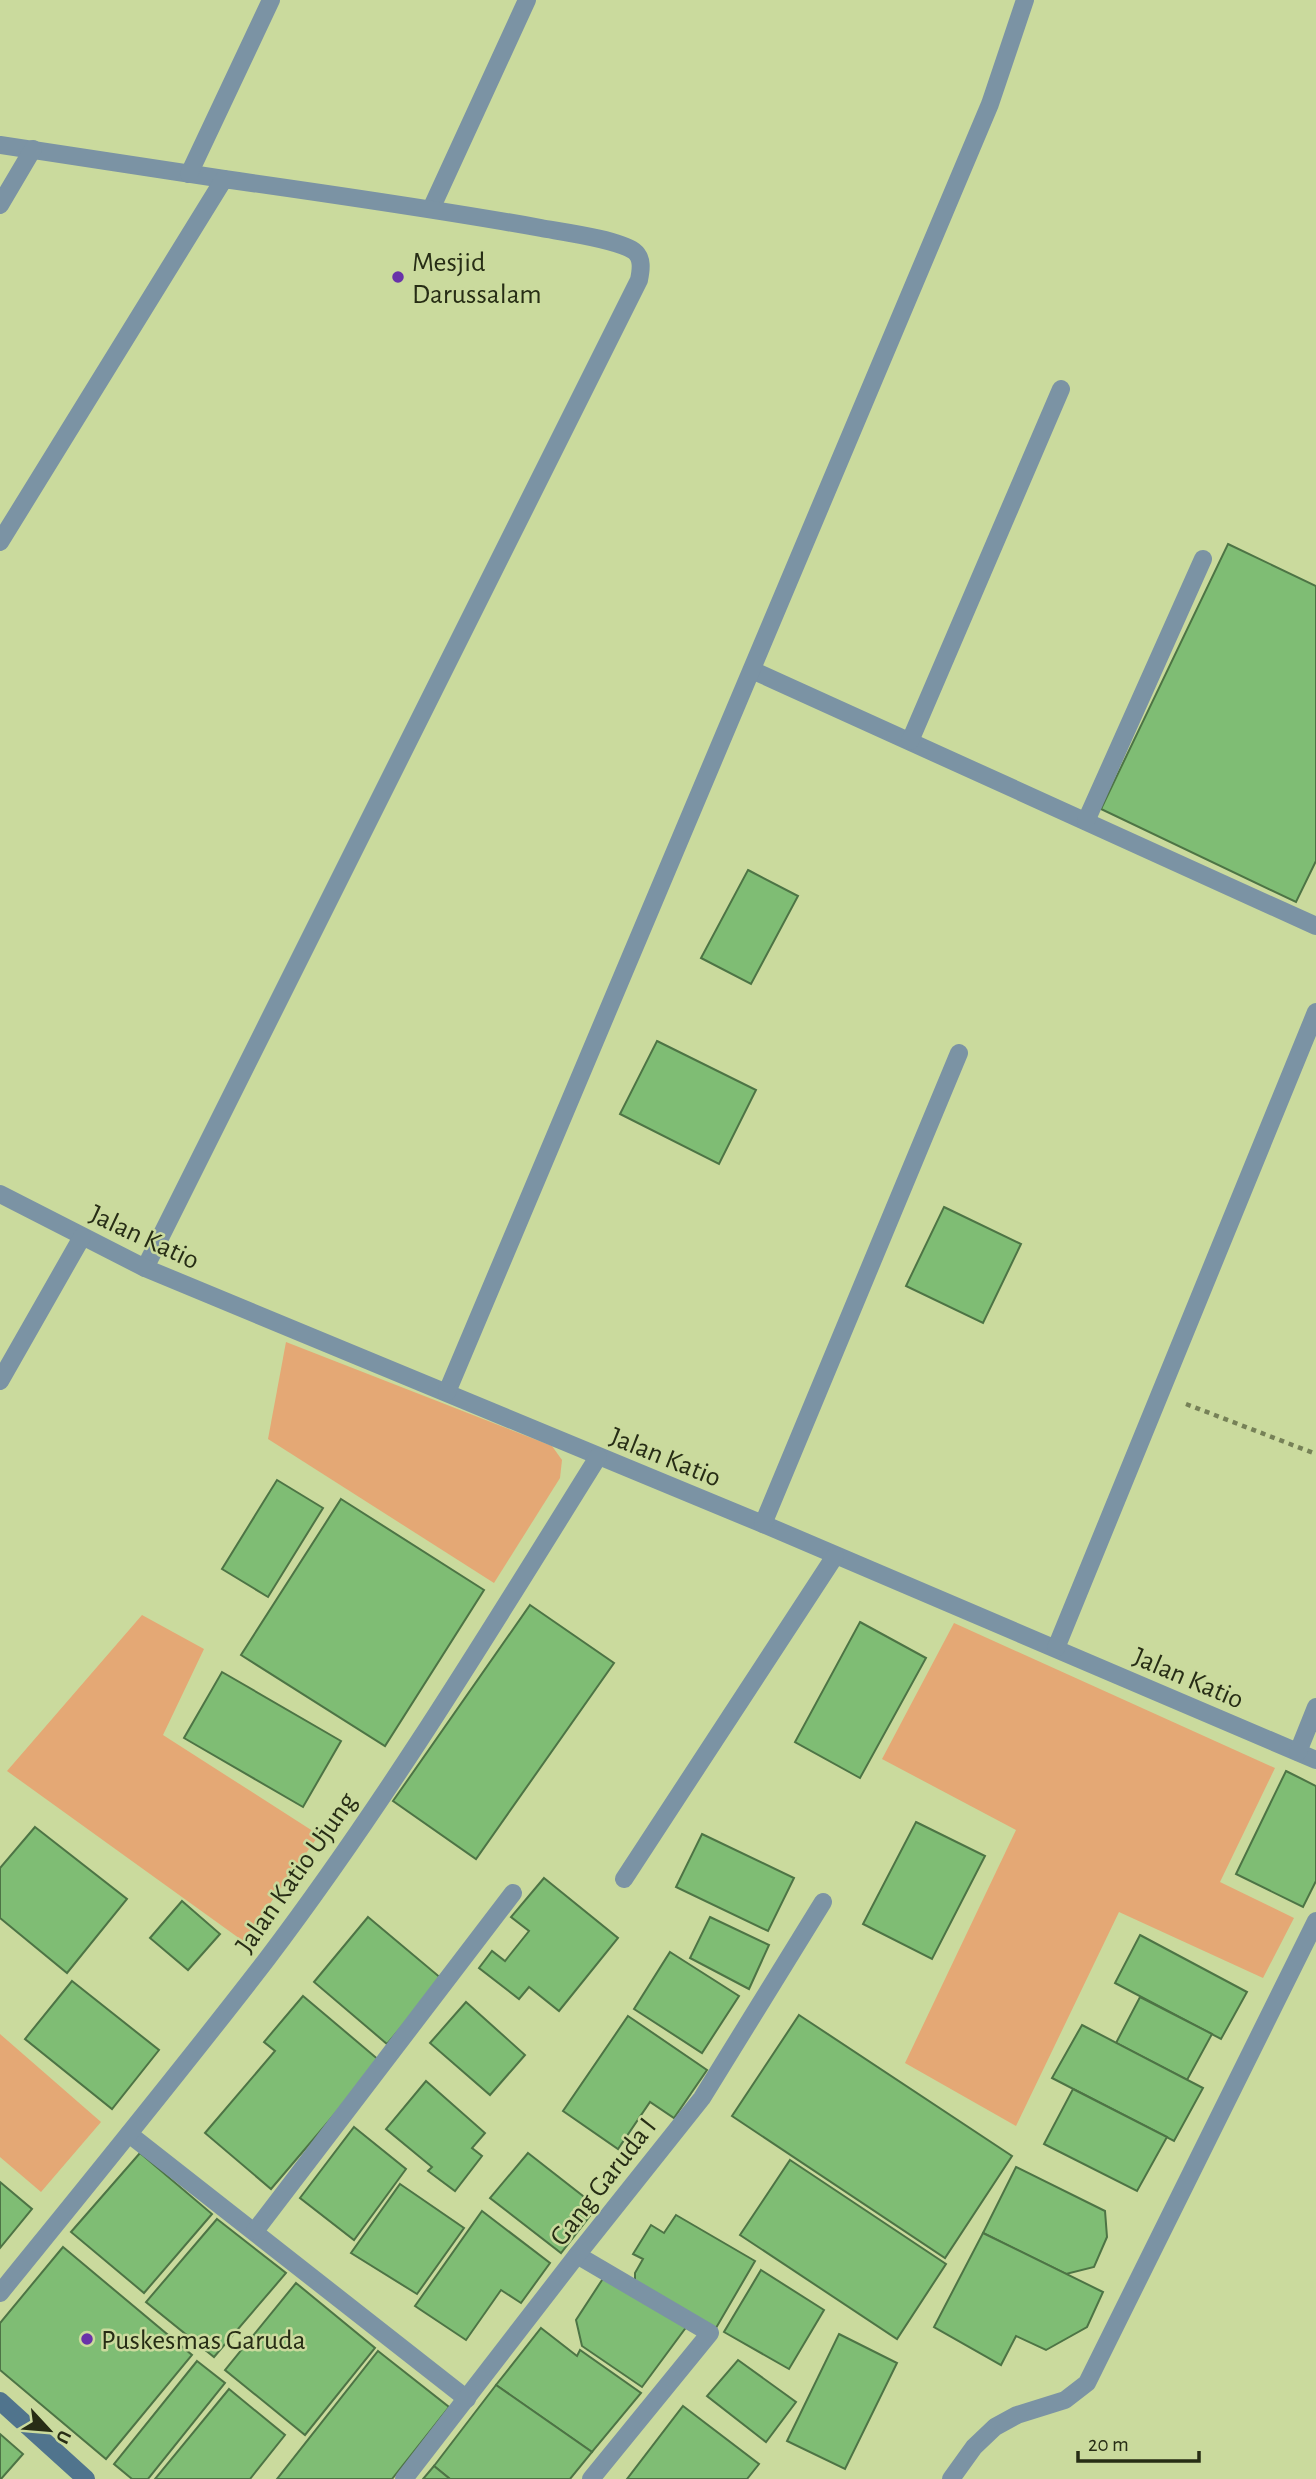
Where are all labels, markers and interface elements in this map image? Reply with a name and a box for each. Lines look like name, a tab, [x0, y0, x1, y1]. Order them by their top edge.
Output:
place label: Mesjid Darussalam	[412, 249, 542, 309]
marker: Mesjid Darussalam	[390, 269, 406, 285]
street label: Jalan Katio	[85, 1200, 203, 1275]
street label: Jalan Katio	[606, 1423, 725, 1493]
street label: Jalan Katio	[1129, 1643, 1248, 1715]
street label: Jalan Katio Ujung	[231, 1788, 362, 1958]
street label: Gang Garuda I	[545, 2113, 662, 2251]
place label: Puskesmas Garuda	[101, 2327, 306, 2355]
marker: Puskesmas Garuda	[79, 2331, 95, 2347]
north arrow	[14, 2395, 84, 2465]
scale bar	[1078, 2420, 1199, 2464]
text: U	[52, 2427, 74, 2446]
text: 20 m	[1088, 2434, 1129, 2455]

